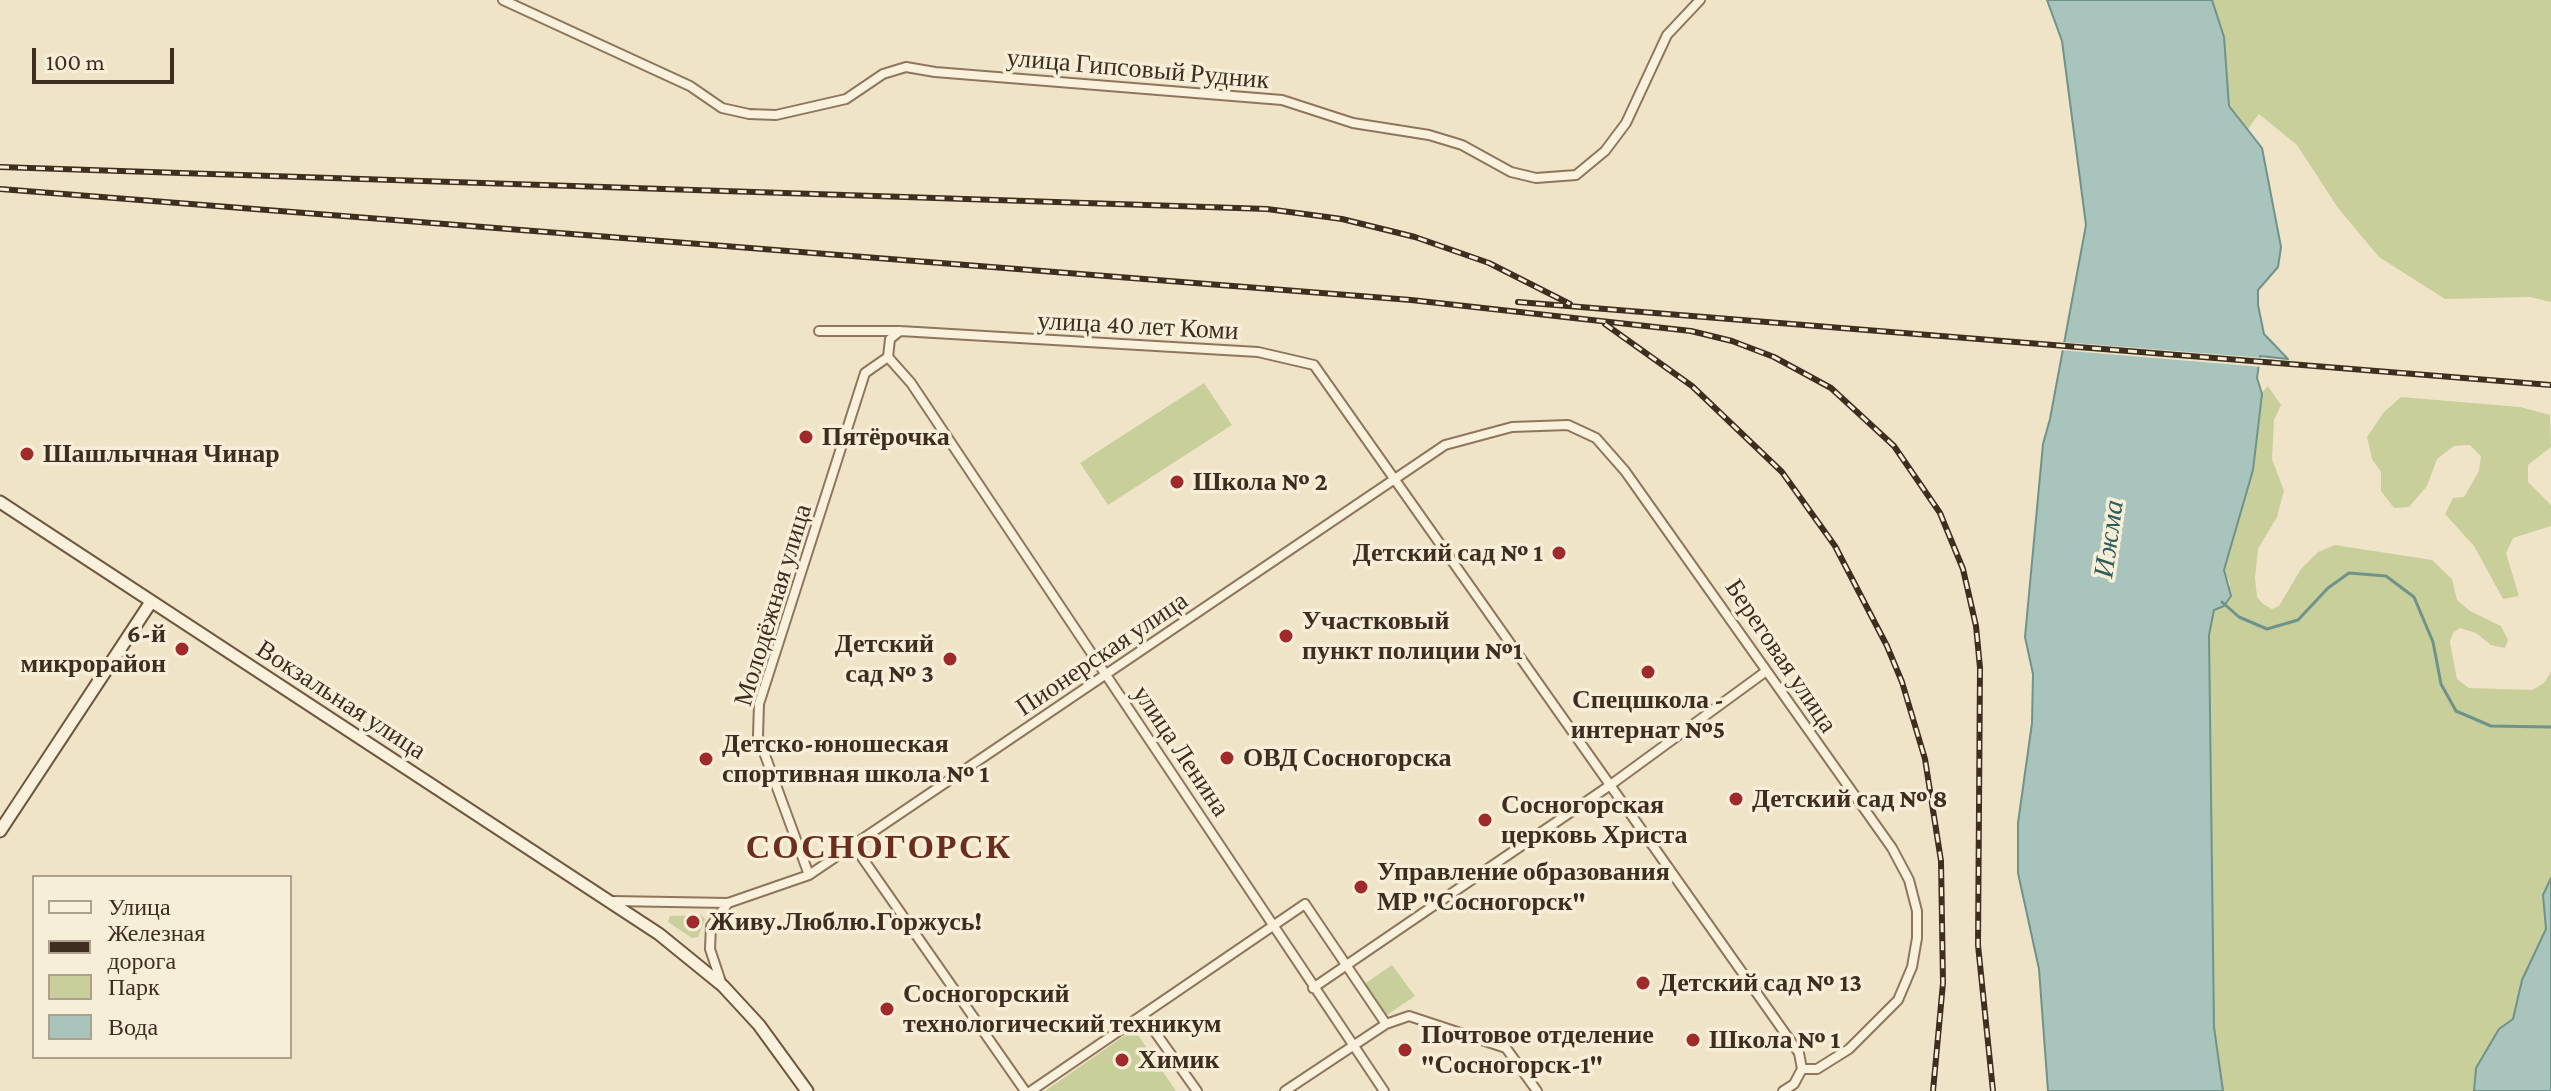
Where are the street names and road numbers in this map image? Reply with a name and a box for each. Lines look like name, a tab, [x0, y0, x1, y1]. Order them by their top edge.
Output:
street label: улица Гипсовый Рудник	[1005, 42, 1271, 96]
street label: улица 40 лет Коми	[1037, 305, 1239, 347]
street label: Молодёжная улица	[727, 500, 819, 710]
street label: Береговая улица	[1718, 573, 1844, 739]
street label: Пионерская улица	[1010, 585, 1194, 723]
street label: Вокзальная улица	[250, 634, 432, 766]
street label: улица Ленина	[1126, 680, 1236, 822]

